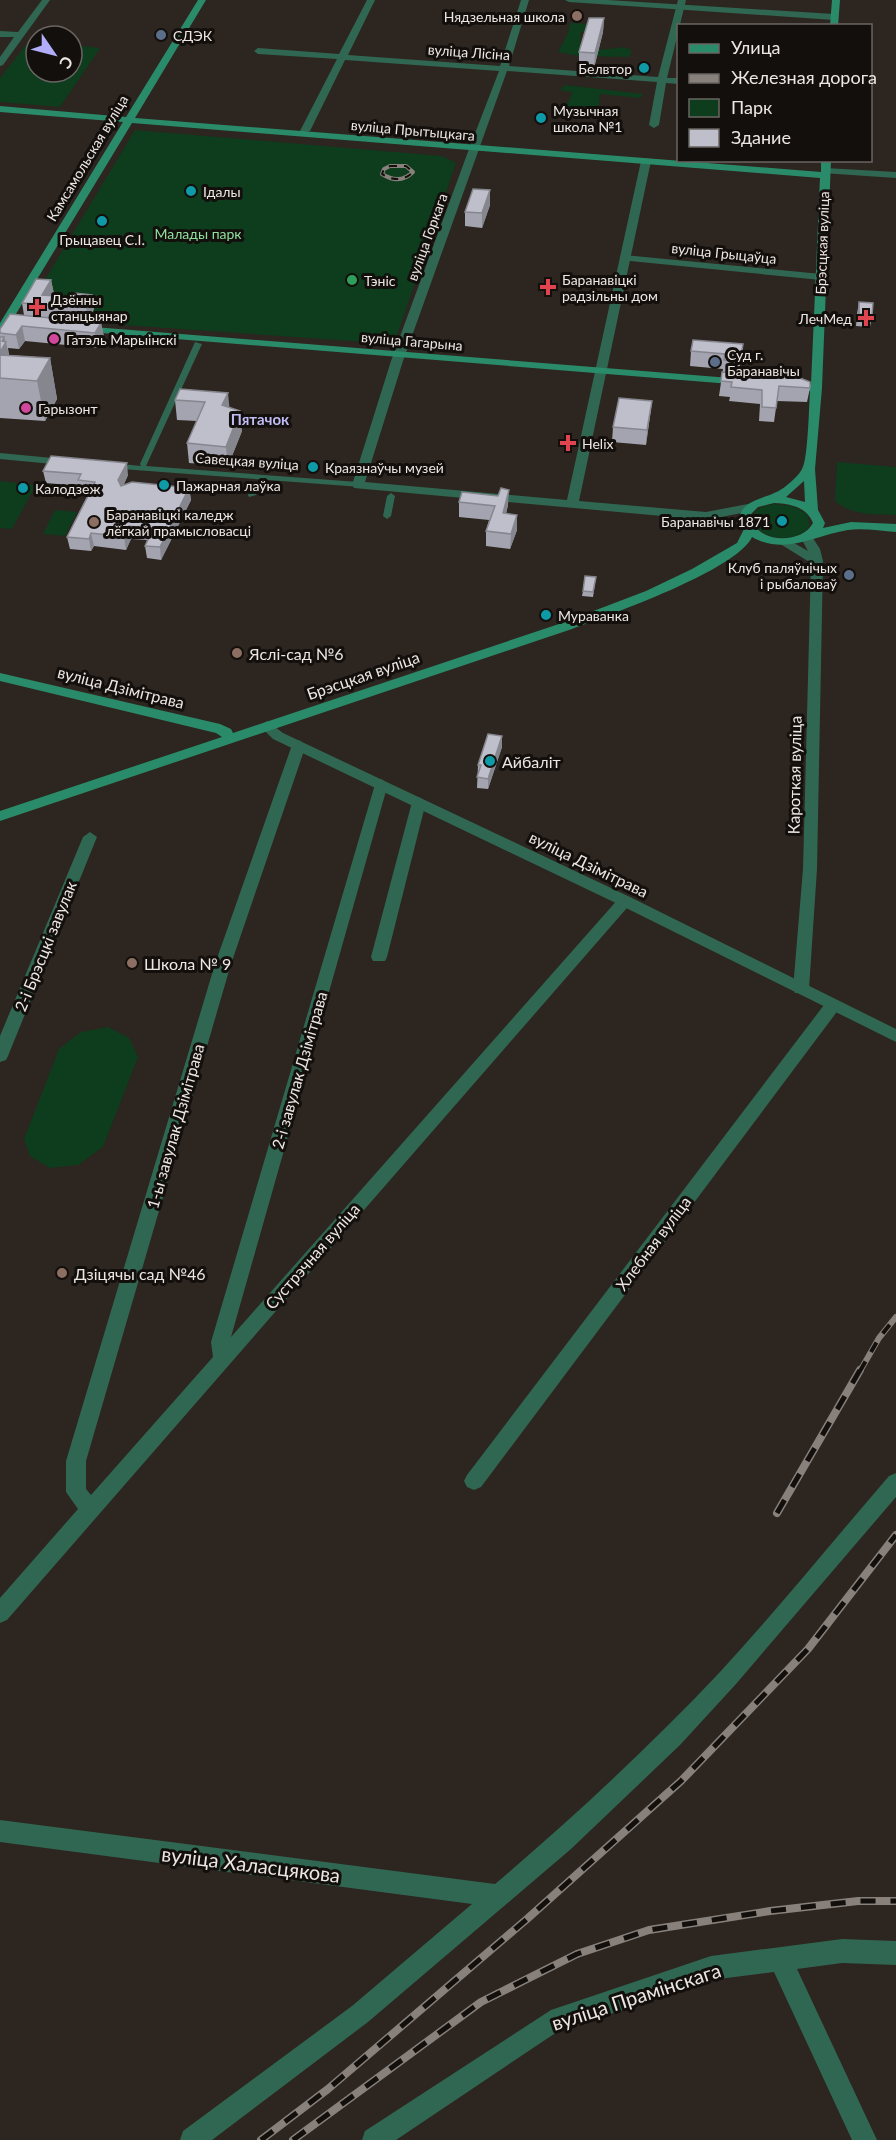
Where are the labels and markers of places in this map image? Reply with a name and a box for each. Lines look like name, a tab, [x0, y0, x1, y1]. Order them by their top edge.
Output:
place label: Нядзельная школа	[444, 8, 565, 25]
marker: Нядзельная школа	[570, 9, 584, 23]
place label: СДЭК	[173, 27, 213, 44]
marker: СДЭК	[154, 28, 168, 42]
place label: Белвтор	[578, 60, 632, 77]
marker: Белвтор	[637, 61, 651, 75]
place label: Музычная школа №1	[553, 102, 622, 135]
marker: Музычная школа №1	[534, 111, 548, 125]
place label: Ідалы	[203, 183, 241, 200]
marker: Ідалы	[184, 184, 198, 198]
marker: Грыцавец С.І.	[95, 214, 109, 228]
place label: Грыцавец С.І.	[59, 231, 145, 248]
place label: Баранавіцкі радзільны дом	[562, 271, 658, 304]
place label: Тэніс	[364, 272, 396, 289]
marker: Тэніс	[345, 273, 359, 287]
marker: Баранавіцкі радзільны дом	[539, 278, 557, 296]
place label: Дзённы станцыянар	[51, 291, 128, 324]
marker: Дзённы станцыянар	[28, 298, 46, 316]
marker: ЛечМед	[857, 309, 875, 327]
place label: ЛечМед	[798, 310, 852, 327]
place label: Гатэль Марыінскі	[66, 331, 177, 348]
marker: Гатэль Марыінскі	[47, 332, 61, 346]
place label: Суд г. Баранавічы	[727, 346, 800, 379]
marker: Суд г. Баранавічы	[708, 355, 722, 369]
place label: Гарызонт	[38, 400, 98, 417]
marker: Гарызонт	[19, 401, 33, 415]
marker: Helix	[559, 434, 577, 452]
place label: Helix	[582, 435, 614, 452]
place label: Краязнаўчы музей	[325, 459, 444, 476]
marker: Краязнаўчы музей	[306, 460, 320, 474]
place label: Пажарная лаўка	[176, 477, 281, 494]
marker: Пажарная лаўка	[157, 478, 171, 492]
place label: Калодзеж	[35, 480, 100, 497]
marker: Калодзеж	[16, 481, 30, 495]
place label: Баранавіцкі каледж лёгкай прамысловасці	[106, 506, 251, 539]
place label: Баранавічы 1871	[661, 513, 770, 530]
marker: Баранавічы 1871	[775, 514, 789, 528]
marker: Баранавіцкі каледж лёгкай прамысловасці	[87, 515, 101, 529]
place label: Клуб паляўнічых і рыбаловаў	[728, 559, 838, 592]
marker: Клуб паляўнічых і рыбаловаў	[842, 568, 856, 582]
place label: Мураванка	[558, 607, 629, 624]
marker: Мураванка	[539, 608, 553, 622]
place label: Яслі-сад №6	[248, 644, 344, 663]
marker: Яслі-сад №6	[230, 646, 244, 660]
place label: Айбаліт	[502, 752, 561, 771]
marker: Айбаліт	[483, 754, 497, 768]
place label: Школа № 9	[144, 954, 231, 973]
marker: Школа № 9	[125, 956, 139, 970]
place label: Дзіцячы сад №46	[74, 1264, 206, 1283]
marker: Дзіцячы сад №46	[55, 1266, 69, 1280]

